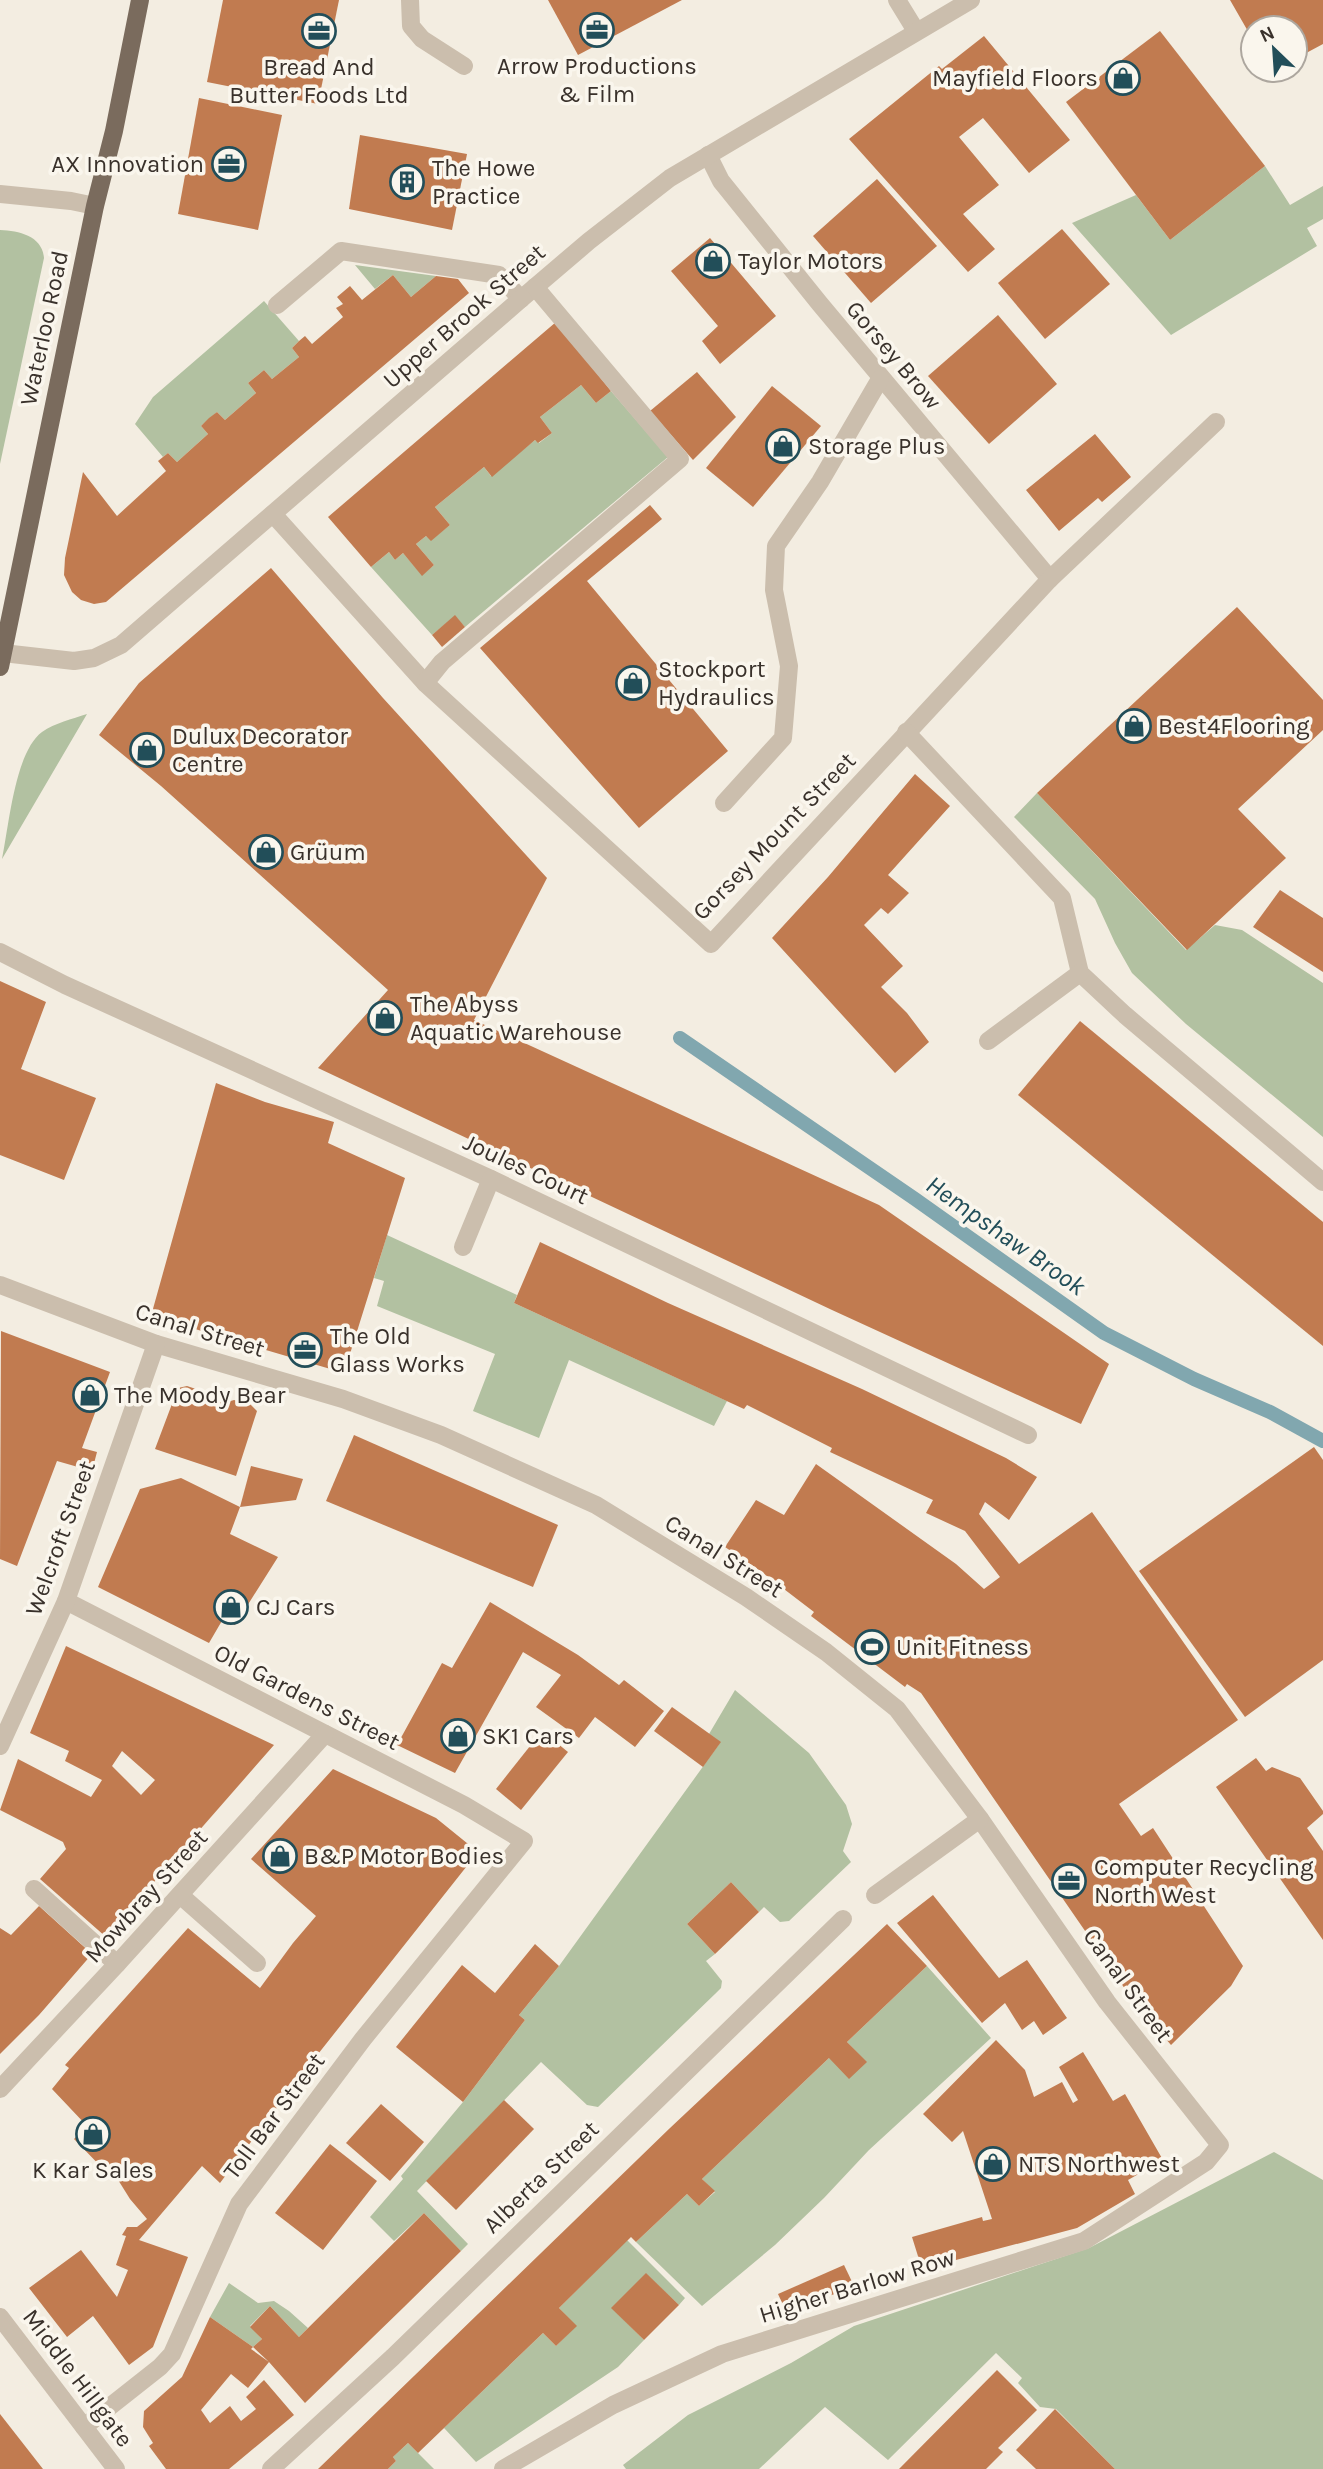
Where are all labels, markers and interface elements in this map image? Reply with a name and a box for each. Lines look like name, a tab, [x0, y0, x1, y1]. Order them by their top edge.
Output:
office icon: Arrow Productions & Film	[578, 11, 616, 49]
office icon: Bread And Butter Foods Ltd	[300, 12, 338, 50]
north arrow	[1239, 14, 1309, 84]
text: N	[1256, 22, 1278, 47]
place label: Arrow Productions & Film	[497, 52, 697, 108]
place label: Bread And Butter Foods Ltd	[229, 53, 409, 109]
shop icon: Mayfield Floors	[1104, 59, 1142, 97]
place label: Mayfield Floors	[932, 64, 1098, 92]
office icon: AX Innovation	[210, 145, 248, 183]
place label: AX Innovation	[51, 150, 204, 178]
place label: The Howe Practice	[432, 154, 535, 210]
building icon: The Howe Practice	[388, 163, 426, 201]
street label: Upper Brook Street	[377, 238, 551, 394]
shop icon: Taylor Motors	[694, 242, 732, 280]
place label: Taylor Motors	[738, 247, 883, 275]
street label: Waterloo Road	[14, 248, 74, 408]
street label: Gorsey Brow	[840, 295, 948, 415]
shop icon: Storage Plus	[764, 427, 802, 465]
place label: Storage Plus	[808, 432, 945, 460]
place label: Stockport Hydraulics	[658, 655, 775, 711]
shop icon: Stockport Hydraulics	[614, 664, 652, 702]
shop icon: Best4Flooring	[1115, 707, 1153, 745]
place label: Best4Flooring	[1158, 712, 1310, 740]
place label: Dulux Decorator Centre	[172, 722, 348, 778]
shop icon: Dulux Decorator Centre	[128, 731, 166, 769]
street label: Gorsey Mount Street	[687, 746, 861, 926]
shop icon: Grüum	[247, 833, 285, 871]
place label: Grüum	[290, 838, 366, 866]
place label: The Abyss Aquatic Warehouse	[410, 990, 622, 1046]
shop icon: The Abyss Aquatic Warehouse	[366, 999, 404, 1037]
street label: Joules Court	[459, 1128, 593, 1210]
water label: Hempshaw Brook	[920, 1169, 1092, 1302]
street label: Canal Street	[132, 1297, 268, 1363]
place label: The Old Glass Works	[330, 1322, 465, 1378]
office icon: The Old Glass Works	[286, 1331, 324, 1369]
shop icon: The Moody Bear	[71, 1376, 109, 1414]
place label: The Moody Bear	[114, 1381, 286, 1409]
street label: Welcroft Street	[19, 1457, 101, 1619]
street label: Canal Street	[660, 1509, 788, 1603]
shop icon: CJ Cars	[212, 1588, 250, 1626]
place label: CJ Cars	[256, 1593, 335, 1621]
sports icon: Unit Fitness	[853, 1628, 891, 1666]
place label: Unit Fitness	[896, 1633, 1029, 1661]
street label: Old Gardens Street	[209, 1638, 405, 1756]
shop icon: SK1 Cars	[439, 1717, 477, 1755]
place label: SK1 Cars	[482, 1722, 574, 1750]
street label: Mowbray Street	[79, 1824, 213, 1968]
shop icon: B&P Motor Bodies	[261, 1837, 299, 1875]
place label: B&P Motor Bodies	[304, 1842, 504, 1870]
place label: Computer Recycling North West	[1094, 1853, 1314, 1909]
office icon: Computer Recycling North West	[1050, 1862, 1088, 1900]
street label: Canal Street	[1077, 1923, 1179, 2047]
street label: Toll Bar Street	[217, 2047, 331, 2185]
shop icon: K Kar Sales	[74, 2115, 112, 2153]
street label: Alberta Street	[477, 2115, 605, 2239]
shop icon: NTS Northwest	[974, 2145, 1012, 2183]
place label: NTS Northwest	[1018, 2150, 1180, 2178]
place label: K Kar Sales	[32, 2156, 154, 2184]
street label: Higher Barlow Row	[756, 2243, 958, 2329]
street label: Middle Hillgate	[17, 2304, 139, 2452]

